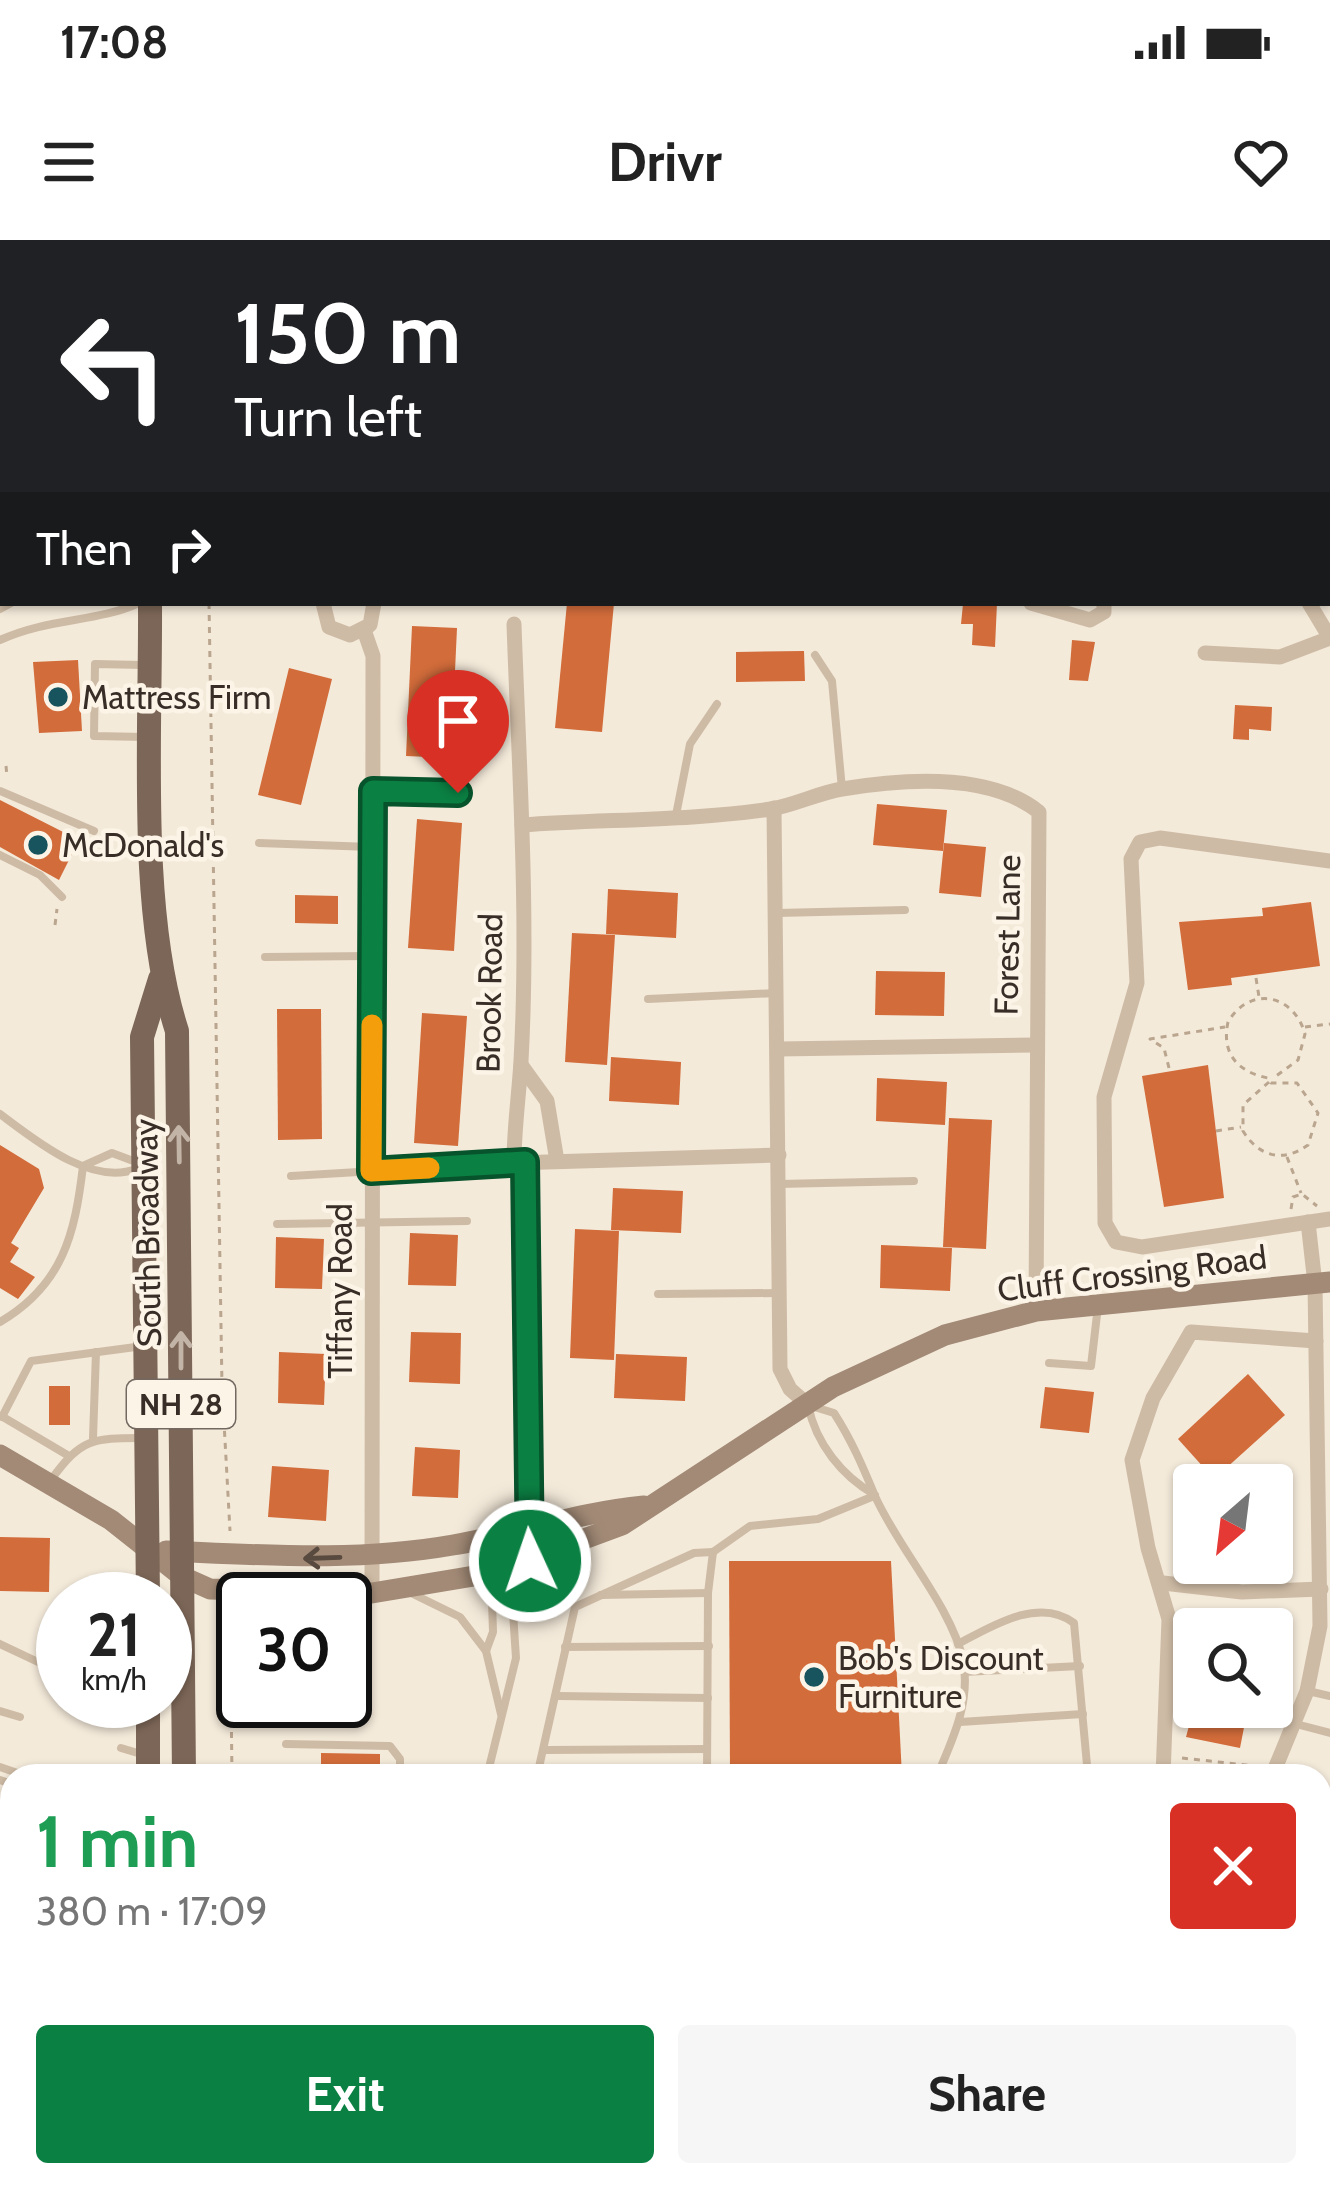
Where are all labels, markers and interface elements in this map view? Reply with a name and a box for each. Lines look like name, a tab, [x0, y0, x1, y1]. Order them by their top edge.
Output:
text: 17:08	[60, 15, 169, 69]
icon: menu	[36, 129, 102, 195]
text: Drivr	[608, 129, 722, 195]
icon: heart	[1228, 129, 1294, 195]
text: 150 m	[234, 282, 461, 384]
icon: left	[36, 288, 192, 444]
text: Turn left	[234, 384, 422, 450]
icon: right	[156, 516, 222, 582]
text: Then	[36, 522, 132, 576]
pin	[407, 670, 509, 793]
place label: Mattress Firm	[82, 677, 271, 717]
marker: Mattress Firm	[45, 684, 71, 710]
icon: arrive	[425, 688, 491, 754]
place label: McDonald's	[62, 825, 224, 865]
marker: McDonald's	[25, 832, 51, 858]
street label: Forest Lane	[986, 854, 1028, 1016]
street label: Brook Road	[468, 913, 510, 1073]
street label: South Broadway	[125, 1118, 169, 1348]
one-way arrow	[168, 1125, 190, 1164]
street label: Tiffany Road	[320, 1203, 360, 1379]
street label: Cluff Crossing Road	[995, 1237, 1269, 1309]
one-way arrow	[170, 1331, 192, 1370]
road number: NH 28	[127, 1380, 235, 1428]
north arrow	[1173, 1464, 1293, 1584]
map controls	[1173, 1464, 1293, 1728]
position arrow	[467, 1498, 593, 1624]
one-way arrow	[303, 1547, 342, 1570]
speed limit sign: 30	[216, 1572, 372, 1728]
text: 21	[87, 1598, 141, 1671]
button: search	[1173, 1608, 1293, 1728]
place label: Bob's Discount Furniture	[838, 1638, 1044, 1716]
text: km/h	[81, 1661, 147, 1698]
marker: Bob's Discount Furniture	[801, 1664, 827, 1690]
text: 1 min	[36, 1798, 198, 1885]
button: close	[1170, 1803, 1296, 1929]
text: 380 m · 17:09	[36, 1887, 268, 1935]
button: Exit	[36, 2025, 654, 2163]
button: Share	[678, 2025, 1296, 2163]

